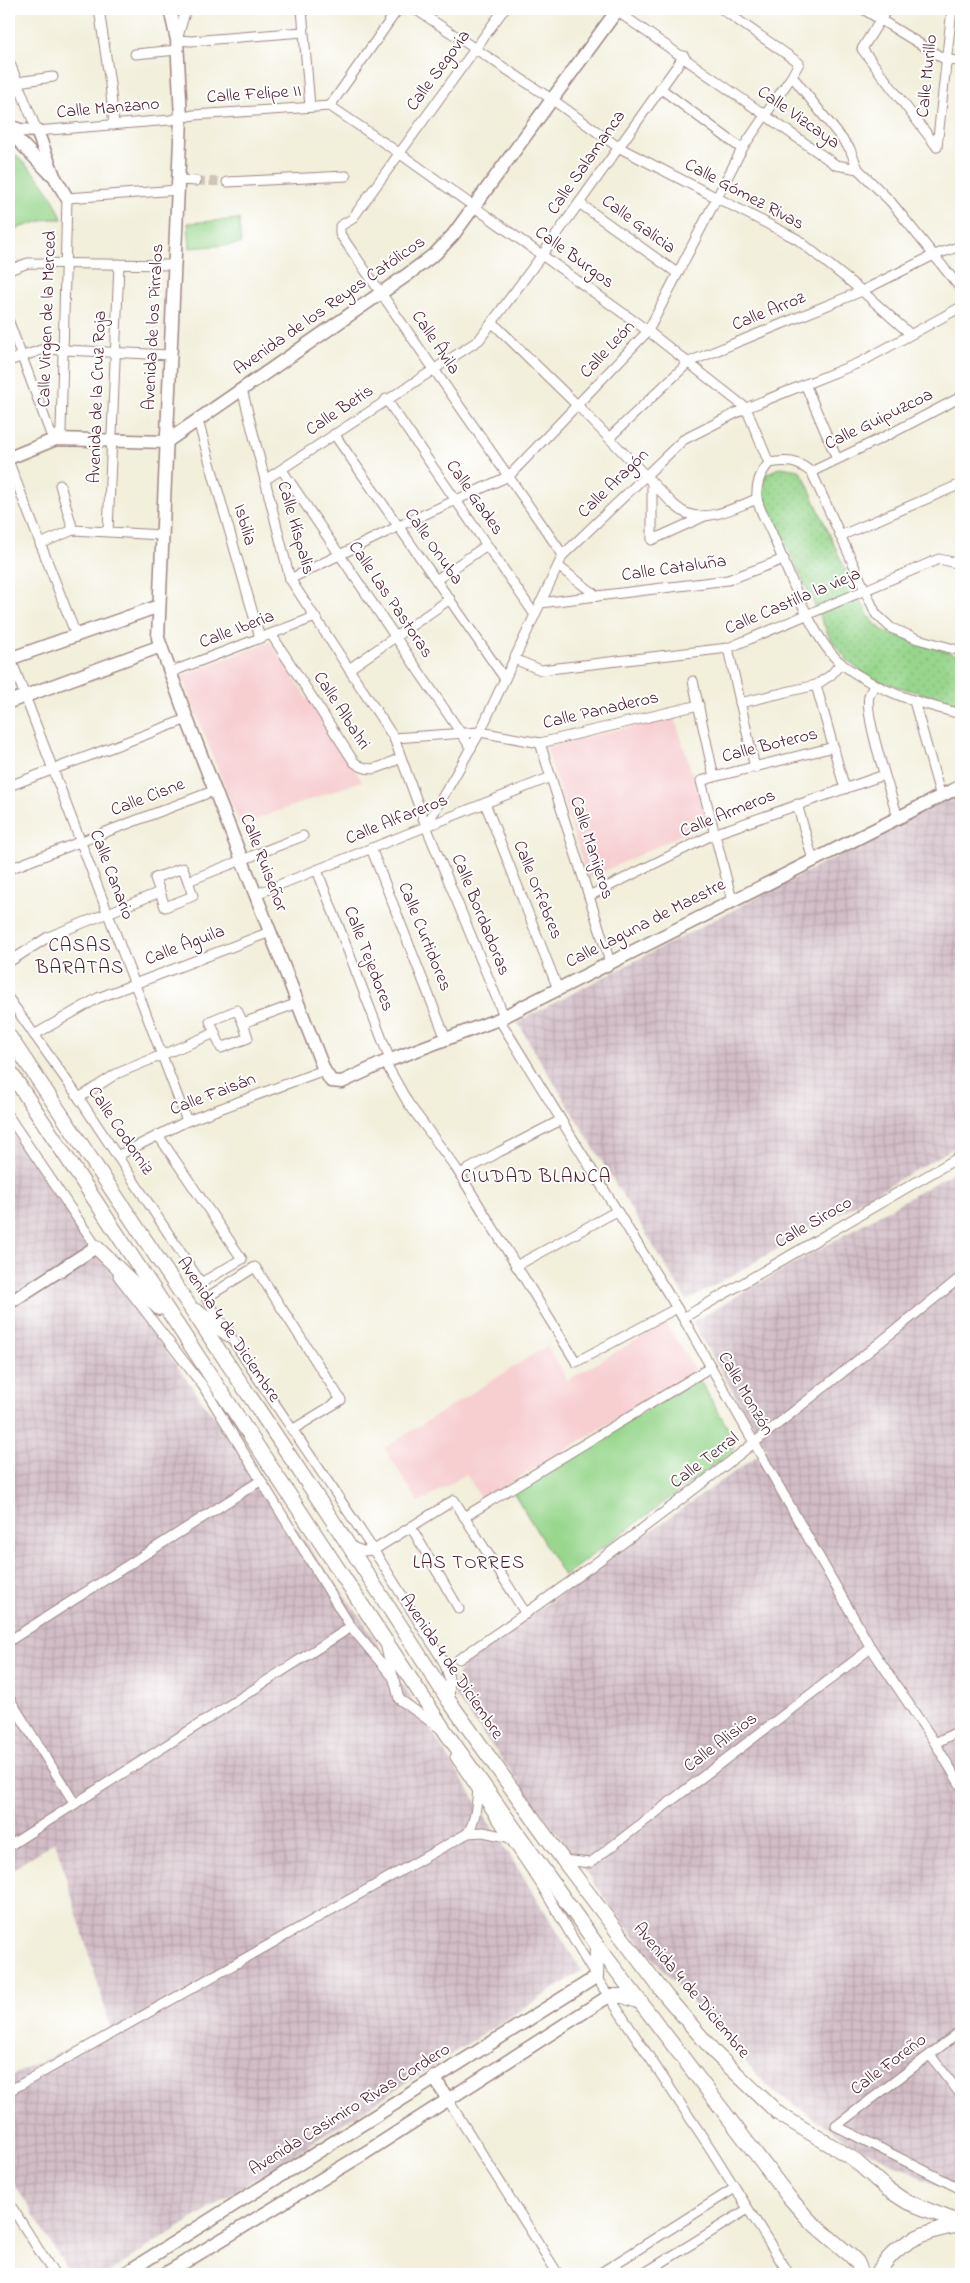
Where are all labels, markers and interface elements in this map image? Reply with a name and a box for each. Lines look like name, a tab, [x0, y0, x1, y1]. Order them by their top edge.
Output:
street label: Calle Segovia	[401, 25, 478, 118]
street label: Calle Murillo	[911, 33, 945, 119]
street label: Calle Felipe II	[206, 79, 302, 111]
street label: Calle Vizcaya	[751, 80, 845, 156]
street label: Calle Manzano	[55, 92, 161, 126]
street label: Calle Salamanca	[541, 105, 633, 221]
street label: Calle Gómez Rivas	[680, 153, 808, 237]
street label: Calle Galicia	[595, 189, 681, 261]
street label: Calle Burgos	[528, 220, 619, 297]
street label: Calle Virgen de la Merced	[32, 230, 65, 408]
street label: Avenida de los Reyes Católicos	[229, 230, 431, 382]
street label: Avenida de los Pirralos	[137, 243, 171, 411]
street label: Calle Arroz	[728, 285, 810, 339]
street label: Calle Ávila	[404, 306, 466, 380]
street label: Avenida de la Cruz Roja	[82, 310, 114, 484]
street label: Calle León	[574, 315, 642, 385]
street label: Calle Betis	[301, 379, 379, 443]
street label: Calle Guipuzcoa	[820, 383, 938, 457]
street label: Calle Aragón	[572, 443, 657, 526]
street label: Calle Gades	[439, 455, 509, 541]
street label: Calle Híspalis	[269, 478, 321, 578]
street label: Isbilia	[226, 501, 262, 549]
street label: Calle Onuba	[397, 503, 469, 591]
street label: Calle Las Pastoras	[341, 536, 439, 664]
street label: Calle Cataluña	[620, 549, 728, 589]
street label: Calle Castilla la vieja	[721, 562, 865, 642]
street label: Calle Iberia	[196, 604, 278, 656]
street label: Calle Albahri	[306, 667, 376, 755]
street label: Calle Panaderos	[541, 685, 661, 737]
street label: Calle Boteros	[719, 722, 821, 770]
street label: Calle Cisne	[107, 772, 190, 824]
street label: Calle Armeros	[676, 783, 780, 845]
street label: Calle Alfareros	[342, 788, 452, 852]
street label: Calle Manijeros	[562, 793, 620, 903]
street label: Calle Ruiseñor	[232, 810, 294, 916]
street label: Calle Canario	[82, 826, 140, 924]
street label: Calle Orfebres	[505, 837, 569, 943]
street label: Calle Bordadoras	[444, 850, 516, 980]
street label: Calle Laguna de Maestre	[562, 872, 732, 976]
street label: Calle Curtidores	[390, 879, 458, 995]
street label: Calle Tejedores	[336, 903, 400, 1015]
street label: Calle Águila	[141, 919, 229, 974]
district label: CASAS BARATAS	[35, 933, 124, 982]
street label: Calle Faisán	[166, 1067, 260, 1123]
street label: Calle Codorniz	[81, 1081, 160, 1181]
district label: CIUDAD BLANCA	[461, 1164, 611, 1191]
street label: Calle Siroco	[771, 1190, 857, 1256]
street label: Avenida 4 de Diciembre	[170, 1252, 287, 1409]
street label: Calle Monzón	[710, 1347, 780, 1441]
street label: Calle Terral	[665, 1426, 745, 1496]
district label: LAS TORRES	[413, 1550, 525, 1577]
street label: Avenida 4 de Diciembre	[393, 1589, 510, 1746]
street label: Calle Alisios	[679, 1707, 763, 1779]
street label: Avenida 4 de Diciembre	[626, 1917, 756, 2065]
street label: Calle Foreño	[845, 2028, 933, 2102]
street label: Avenida Casimiro Rivas Cordero	[244, 2037, 456, 2183]

